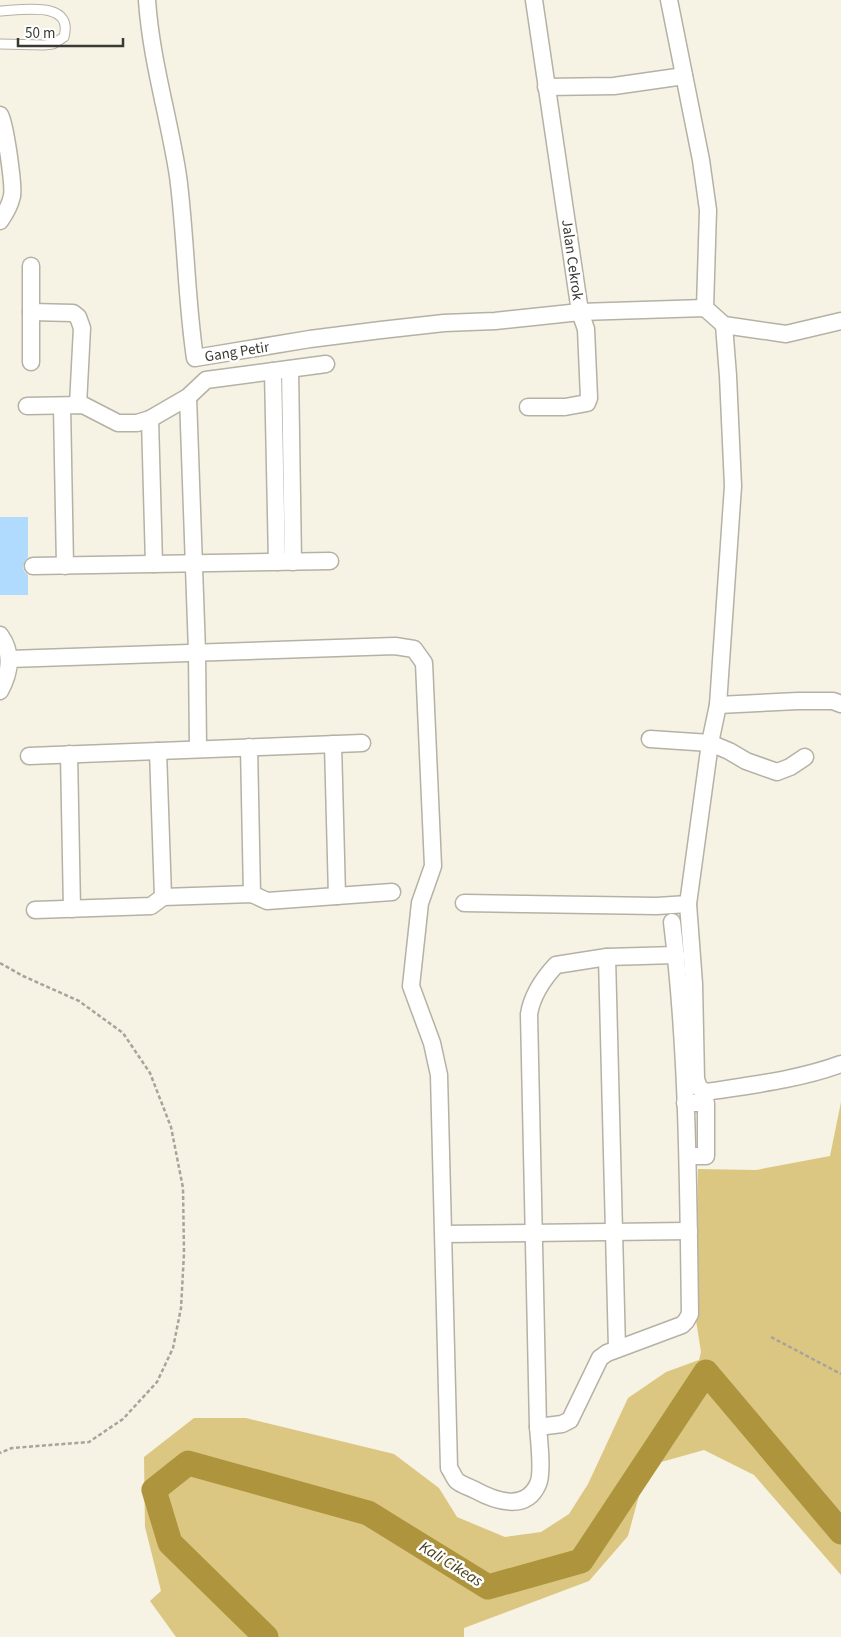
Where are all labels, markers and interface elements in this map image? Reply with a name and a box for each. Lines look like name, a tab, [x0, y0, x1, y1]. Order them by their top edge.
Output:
scale bar	[18, 15, 122, 47]
text: 50 m	[25, 23, 55, 44]
street label: Jalan Cekrok	[556, 218, 588, 302]
street label: Gang Petir	[203, 336, 272, 367]
water label: Kali Cikeas	[415, 1536, 487, 1592]

